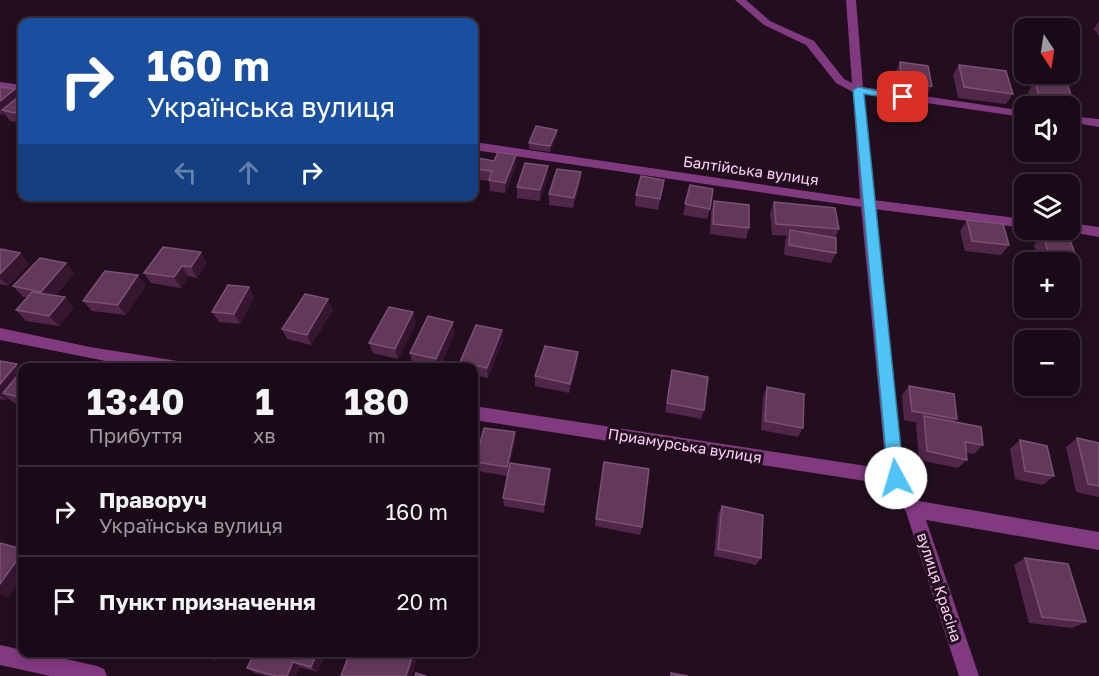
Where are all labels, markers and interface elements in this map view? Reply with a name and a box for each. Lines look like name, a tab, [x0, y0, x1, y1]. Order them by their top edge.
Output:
north arrow	[1014, 18, 1080, 84]
map controls	[1014, 18, 1080, 396]
text: 160 m	[147, 40, 270, 90]
icon: right	[48, 42, 126, 120]
pin	[877, 71, 928, 122]
icon: arrive	[886, 80, 919, 113]
text: Українська вулиця	[147, 91, 395, 123]
button: sound	[1014, 96, 1080, 162]
street label: Балтійська вулиця	[682, 152, 820, 188]
icon: left	[169, 156, 202, 189]
icon: ahead	[232, 156, 265, 189]
icon: right	[295, 156, 328, 189]
button: layers	[1014, 174, 1080, 240]
button: +	[1014, 252, 1080, 318]
button: −	[1014, 330, 1080, 396]
text: 13:40	[87, 380, 185, 423]
text: 1	[255, 380, 274, 423]
text: 180	[344, 380, 409, 423]
text: Прибуття	[89, 423, 183, 447]
text: хв	[253, 423, 276, 447]
text: m	[368, 423, 386, 447]
street label: Приамурська вулиця	[607, 424, 763, 466]
position arrow	[864, 446, 928, 510]
text: Праворуч	[99, 486, 207, 513]
icon: right	[48, 495, 81, 528]
text: 160 m	[385, 498, 448, 525]
text: Українська вулиця	[99, 513, 283, 537]
street label: вулиця Красіна	[914, 530, 966, 644]
icon: arrive	[48, 585, 81, 618]
text: Пункт призначення	[99, 588, 316, 615]
text: 20 m	[397, 588, 448, 615]

